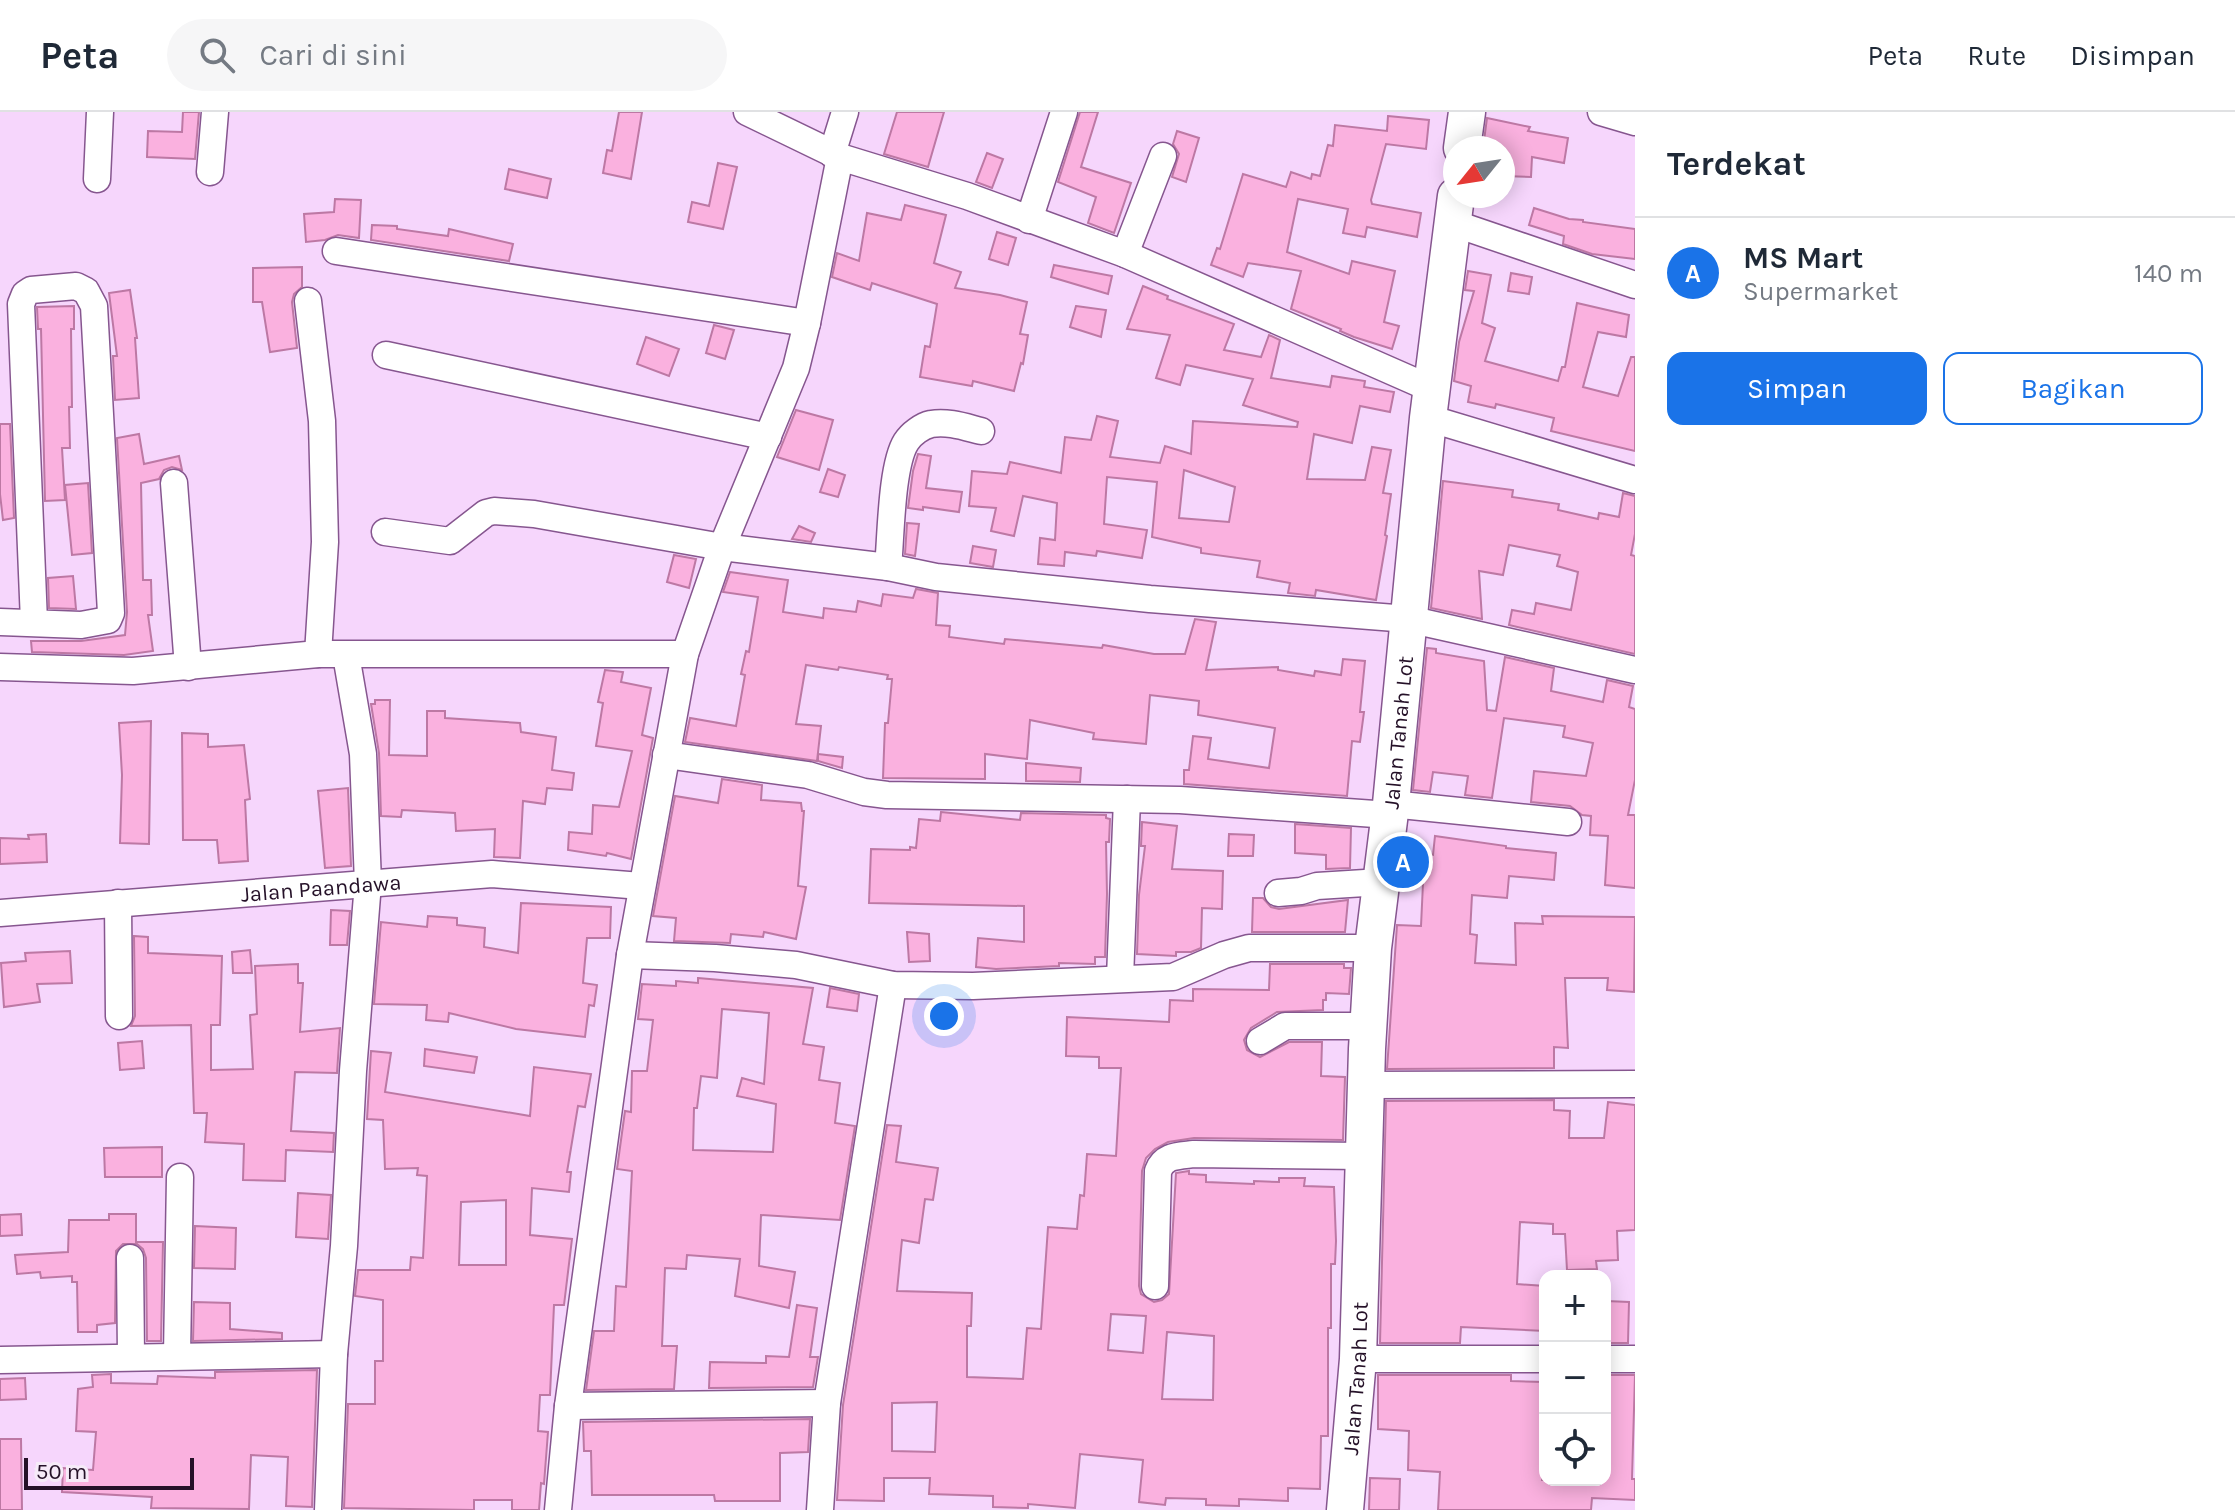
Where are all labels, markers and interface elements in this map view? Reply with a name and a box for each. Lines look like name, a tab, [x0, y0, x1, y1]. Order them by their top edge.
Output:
search box	[167, 19, 727, 91]
text: Peta	[40, 33, 119, 78]
icon: search	[195, 33, 239, 77]
text: Cari di sini	[259, 37, 407, 73]
text: Peta	[1867, 39, 1923, 72]
text: Rute	[1967, 39, 2026, 72]
text: Disimpan	[2070, 39, 2195, 72]
north arrow	[1443, 136, 1515, 208]
text: Terdekat	[1667, 144, 1806, 184]
text: MS Mart	[1743, 240, 1863, 276]
text: A	[1685, 258, 1701, 289]
text: 140 m	[2134, 258, 2203, 289]
text: Supermarket	[1743, 276, 1898, 307]
button: Simpan	[1667, 352, 1927, 425]
button: Bagikan	[1943, 352, 2203, 425]
street label: Jalan Tanah Lot	[1378, 655, 1419, 810]
pin: A	[1377, 832, 1429, 892]
street label: Jalan Paandawa	[240, 869, 402, 908]
your location	[924, 996, 964, 1036]
map controls	[1539, 1270, 1611, 1486]
button: +	[1539, 1270, 1611, 1342]
street label: Jalan Tanah Lot	[1338, 1301, 1374, 1456]
button: −	[1539, 1342, 1611, 1414]
button: locate	[1539, 1414, 1611, 1486]
scale bar	[24, 1454, 194, 1490]
text: 50 m	[36, 1459, 87, 1485]

